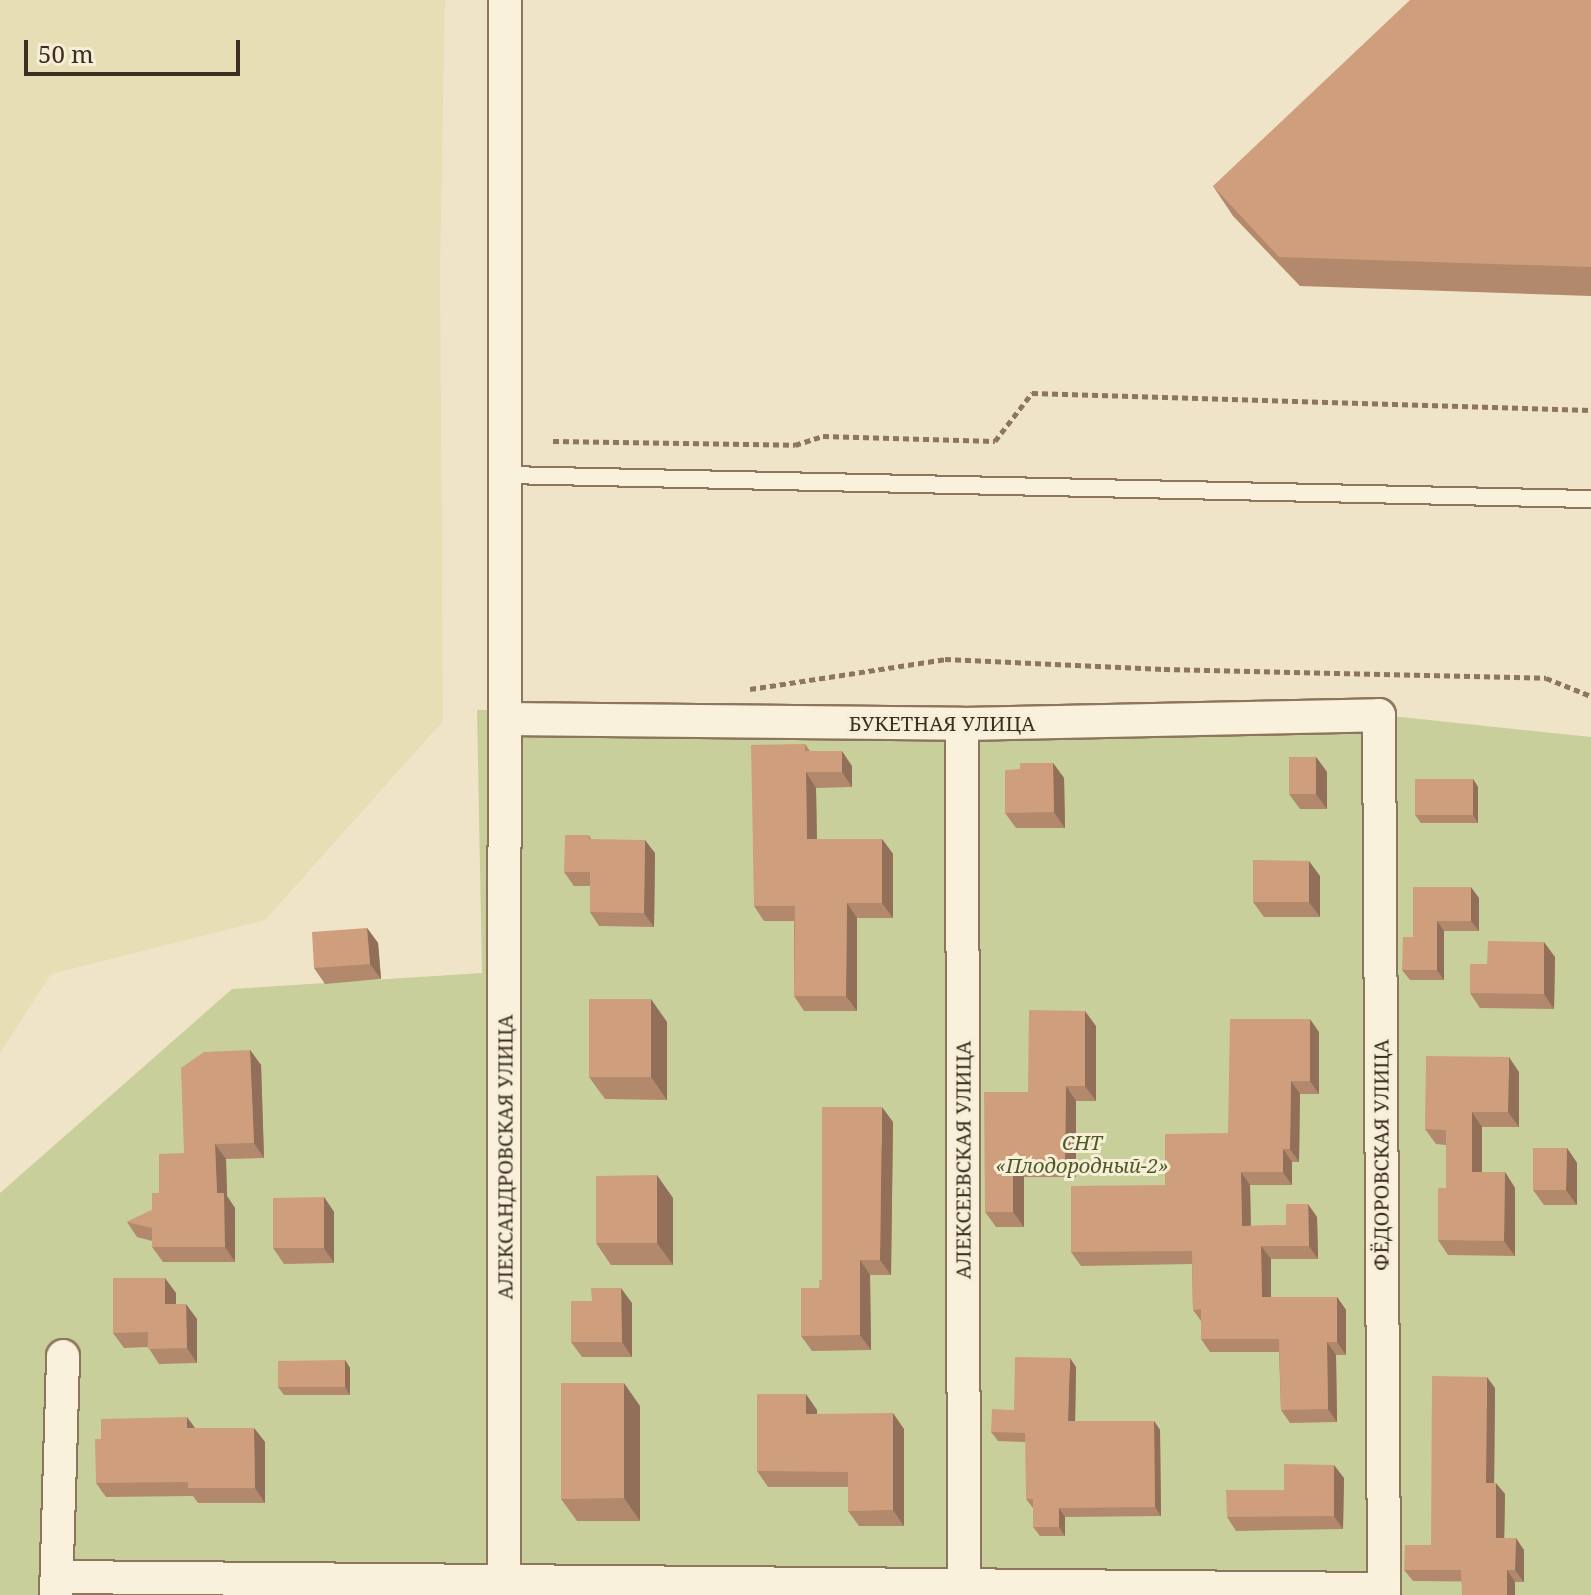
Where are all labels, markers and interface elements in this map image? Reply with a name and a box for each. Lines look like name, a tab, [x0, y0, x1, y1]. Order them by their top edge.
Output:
scale bar	[28, 24, 244, 74]
text: 50 m	[38, 37, 94, 70]
street label: БУКЕТНАЯ УЛИЦА	[849, 711, 1035, 735]
street label: АЛЕКСАНДРОВСКАЯ УЛИЦА	[493, 1014, 517, 1300]
street label: ФЁДОРОВСКАЯ УЛИЦА	[1369, 1039, 1393, 1271]
street label: АЛЕКСЕЕВСКАЯ УЛИЦА	[951, 1041, 975, 1279]
park label: СНТ «Плодородный-2»	[995, 1130, 1169, 1177]

